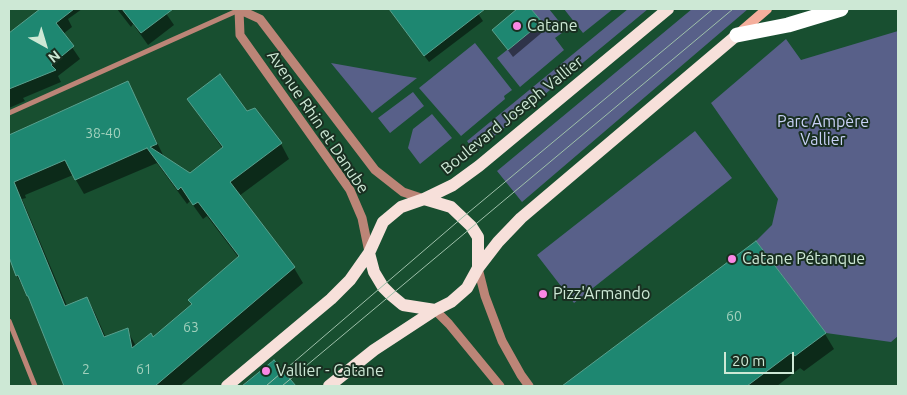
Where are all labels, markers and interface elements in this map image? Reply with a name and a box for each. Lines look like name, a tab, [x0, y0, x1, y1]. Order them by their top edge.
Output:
place label: Catane	[527, 16, 577, 36]
north arrow	[20, 20, 70, 70]
marker: Catane	[511, 20, 523, 32]
text: N	[45, 47, 64, 66]
street label: Avenue Rhin et Danube	[263, 47, 373, 197]
street label: Boulevard Joseph Vallier	[437, 52, 587, 178]
park label: Parc Ampère Vallier	[777, 112, 869, 150]
house number: 38-40	[85, 125, 121, 141]
place label: Catane Pétanque	[742, 249, 865, 269]
marker: Catane Pétanque	[726, 253, 738, 265]
place label: Pizz'Armando	[553, 284, 650, 304]
marker: Pizz'Armando	[537, 288, 549, 300]
house number: 60	[726, 308, 742, 324]
house number: 63	[183, 319, 199, 335]
scale bar	[727, 342, 797, 374]
text: 20 m	[732, 352, 765, 369]
house number: 2	[82, 361, 90, 377]
house number: 61	[136, 361, 152, 377]
place label: Vallier - Catane	[276, 361, 384, 381]
marker: Vallier - Catane	[260, 365, 272, 377]

